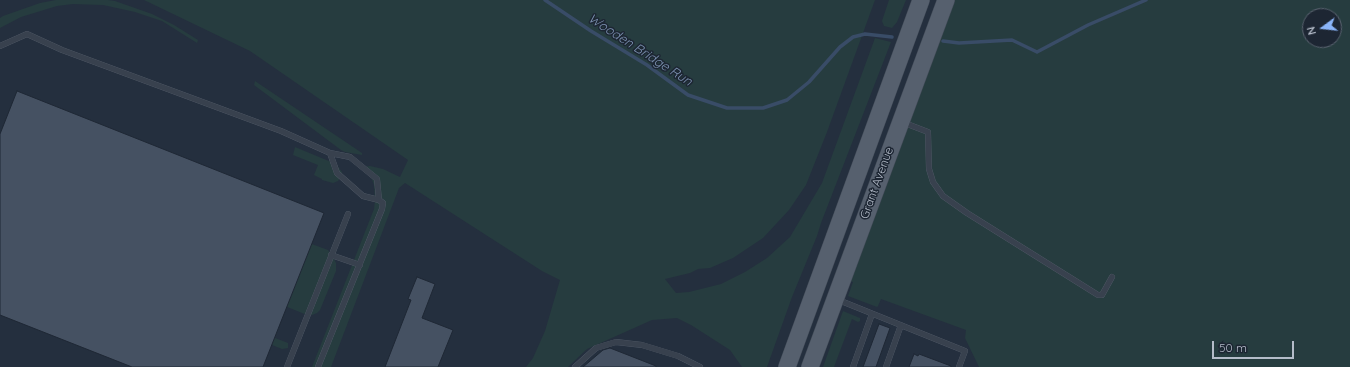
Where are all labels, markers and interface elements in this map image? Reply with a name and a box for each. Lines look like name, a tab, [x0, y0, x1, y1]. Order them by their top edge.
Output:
north arrow	[1302, 8, 1342, 48]
water label: Wooden Bridge Run	[585, 11, 695, 89]
text: N	[1304, 25, 1319, 37]
street label: Grant Avenue	[857, 145, 897, 221]
scale bar	[1214, 333, 1296, 359]
text: 50 m	[1219, 340, 1247, 355]

